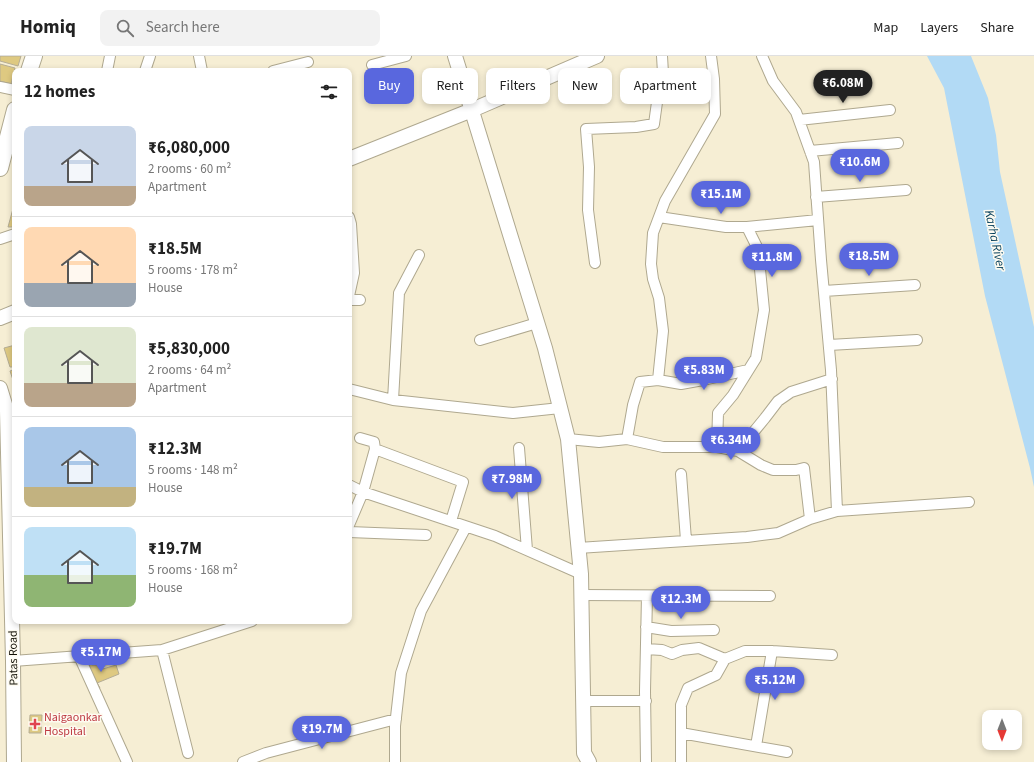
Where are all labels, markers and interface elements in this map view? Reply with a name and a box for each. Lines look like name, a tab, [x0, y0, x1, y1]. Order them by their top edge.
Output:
search box	[100, 10, 380, 46]
text: Homiq	[20, 14, 76, 41]
icon: search	[114, 17, 136, 39]
text: Search here	[146, 17, 220, 38]
text: Map	[873, 18, 898, 38]
text: Layers	[920, 18, 958, 38]
text: Share	[980, 18, 1014, 38]
chip: Buy	[364, 68, 414, 104]
chip: Rent	[422, 68, 478, 104]
chip: Filters	[486, 68, 550, 104]
chip: New	[558, 68, 612, 104]
chip: Apartment	[620, 68, 711, 104]
pin: ₹6.08M	[810, 70, 876, 104]
text: ₹6.08M	[822, 74, 864, 92]
text: 12 homes	[24, 80, 95, 104]
icon: filters	[318, 81, 340, 103]
text: ₹6,080,000	[148, 136, 230, 160]
icon: home	[56, 142, 104, 190]
pin: ₹10.6M	[827, 149, 893, 183]
text: ₹10.6M	[839, 153, 881, 171]
text: 2 rooms · 60 m²	[148, 160, 231, 178]
text: Apartment	[148, 178, 206, 196]
pin: ₹15.1M	[688, 181, 754, 215]
text: ₹15.1M	[700, 185, 742, 203]
water label: Karha River	[980, 208, 1010, 273]
text: ₹18.5M	[148, 237, 202, 261]
icon: home	[56, 243, 104, 291]
pin: ₹18.5M	[836, 243, 902, 277]
pin: ₹11.8M	[739, 244, 805, 278]
text: ₹18.5M	[848, 247, 890, 265]
text: ₹11.8M	[751, 248, 793, 266]
text: 5 rooms · 178 m²	[148, 261, 238, 279]
text: House	[148, 279, 183, 297]
text: ₹5,830,000	[148, 337, 230, 361]
icon: home	[56, 343, 104, 391]
pin: ₹5.83M	[671, 357, 737, 391]
text: 2 rooms · 64 m²	[148, 361, 231, 379]
text: ₹5.83M	[683, 361, 725, 379]
text: Apartment	[148, 379, 206, 397]
pin: ₹6.34M	[698, 427, 764, 461]
text: ₹6.34M	[710, 431, 752, 449]
text: ₹12.3M	[148, 437, 202, 461]
icon: home	[56, 443, 104, 491]
text: 5 rooms · 148 m²	[148, 461, 238, 479]
pin: ₹7.98M	[479, 466, 545, 500]
text: ₹7.98M	[491, 470, 533, 488]
text: House	[148, 479, 183, 497]
text: ₹19.7M	[148, 537, 202, 561]
icon: home	[56, 543, 104, 591]
text: 5 rooms · 168 m²	[148, 561, 238, 579]
text: House	[148, 579, 183, 597]
pin: ₹12.3M	[648, 586, 714, 620]
text: ₹12.3M	[660, 590, 702, 608]
street label: Patas Road	[5, 630, 22, 686]
pin: ₹5.17M	[68, 639, 134, 673]
text: ₹5.17M	[80, 643, 122, 661]
pin: ₹5.12M	[742, 667, 808, 701]
text: ₹5.12M	[754, 671, 796, 689]
place label: Naigaonkar Hospital	[44, 709, 103, 740]
north arrow	[982, 710, 1022, 750]
map controls	[982, 710, 1022, 750]
pin: ₹19.7M	[289, 716, 355, 750]
marker: Naigaonkar Hospital	[29, 718, 41, 730]
text: ₹19.7M	[301, 720, 343, 738]

